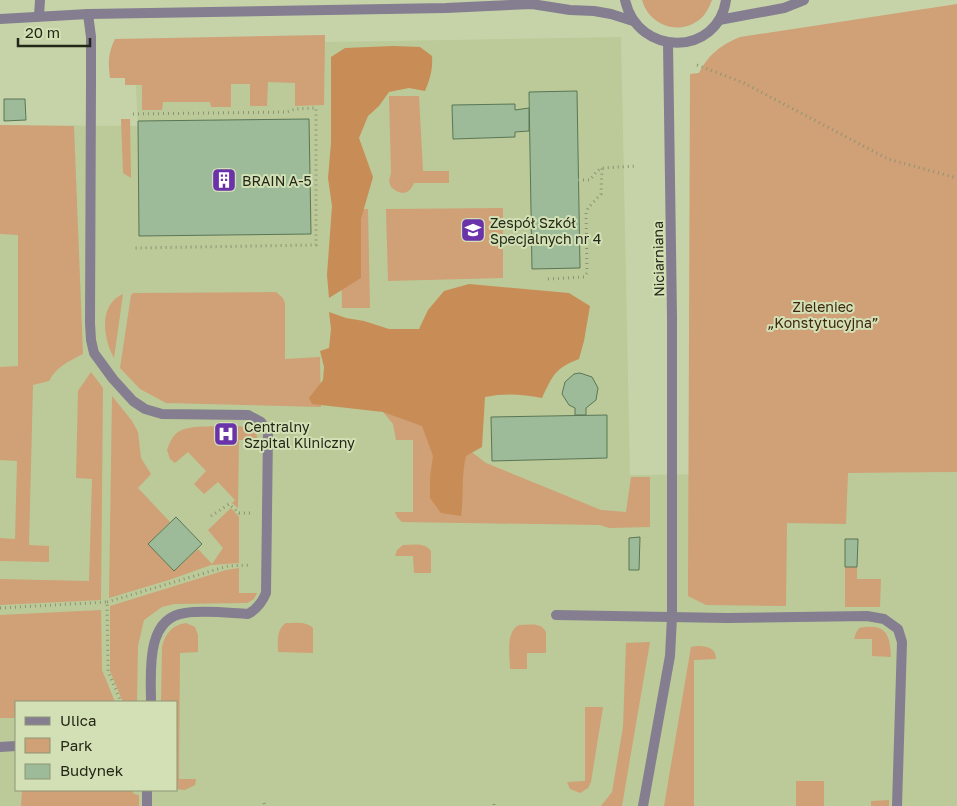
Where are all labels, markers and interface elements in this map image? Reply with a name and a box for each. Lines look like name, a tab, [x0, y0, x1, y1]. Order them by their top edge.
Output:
scale bar	[18, 15, 90, 47]
text: 20 m	[25, 23, 60, 41]
building icon: BRAIN A-5	[211, 167, 237, 193]
place label: BRAIN A-5	[242, 172, 312, 189]
place label: Zespół Szkół Specjalnych nr 4	[490, 214, 601, 247]
school or university icon: Zespół Szkół Specjalnych nr 4	[460, 217, 486, 243]
street label: Niciarniana	[649, 221, 667, 297]
park label: Zieleniec „Konstytucyjna”	[767, 298, 879, 331]
place label: Centralny Szpital Kliniczny	[244, 418, 355, 451]
hospital icon: Centralny Szpital Kliniczny	[213, 421, 239, 447]
legend	[15, 701, 178, 791]
text: Ulica	[60, 711, 96, 729]
text: Park	[60, 736, 93, 754]
text: Budynek	[60, 761, 124, 779]

